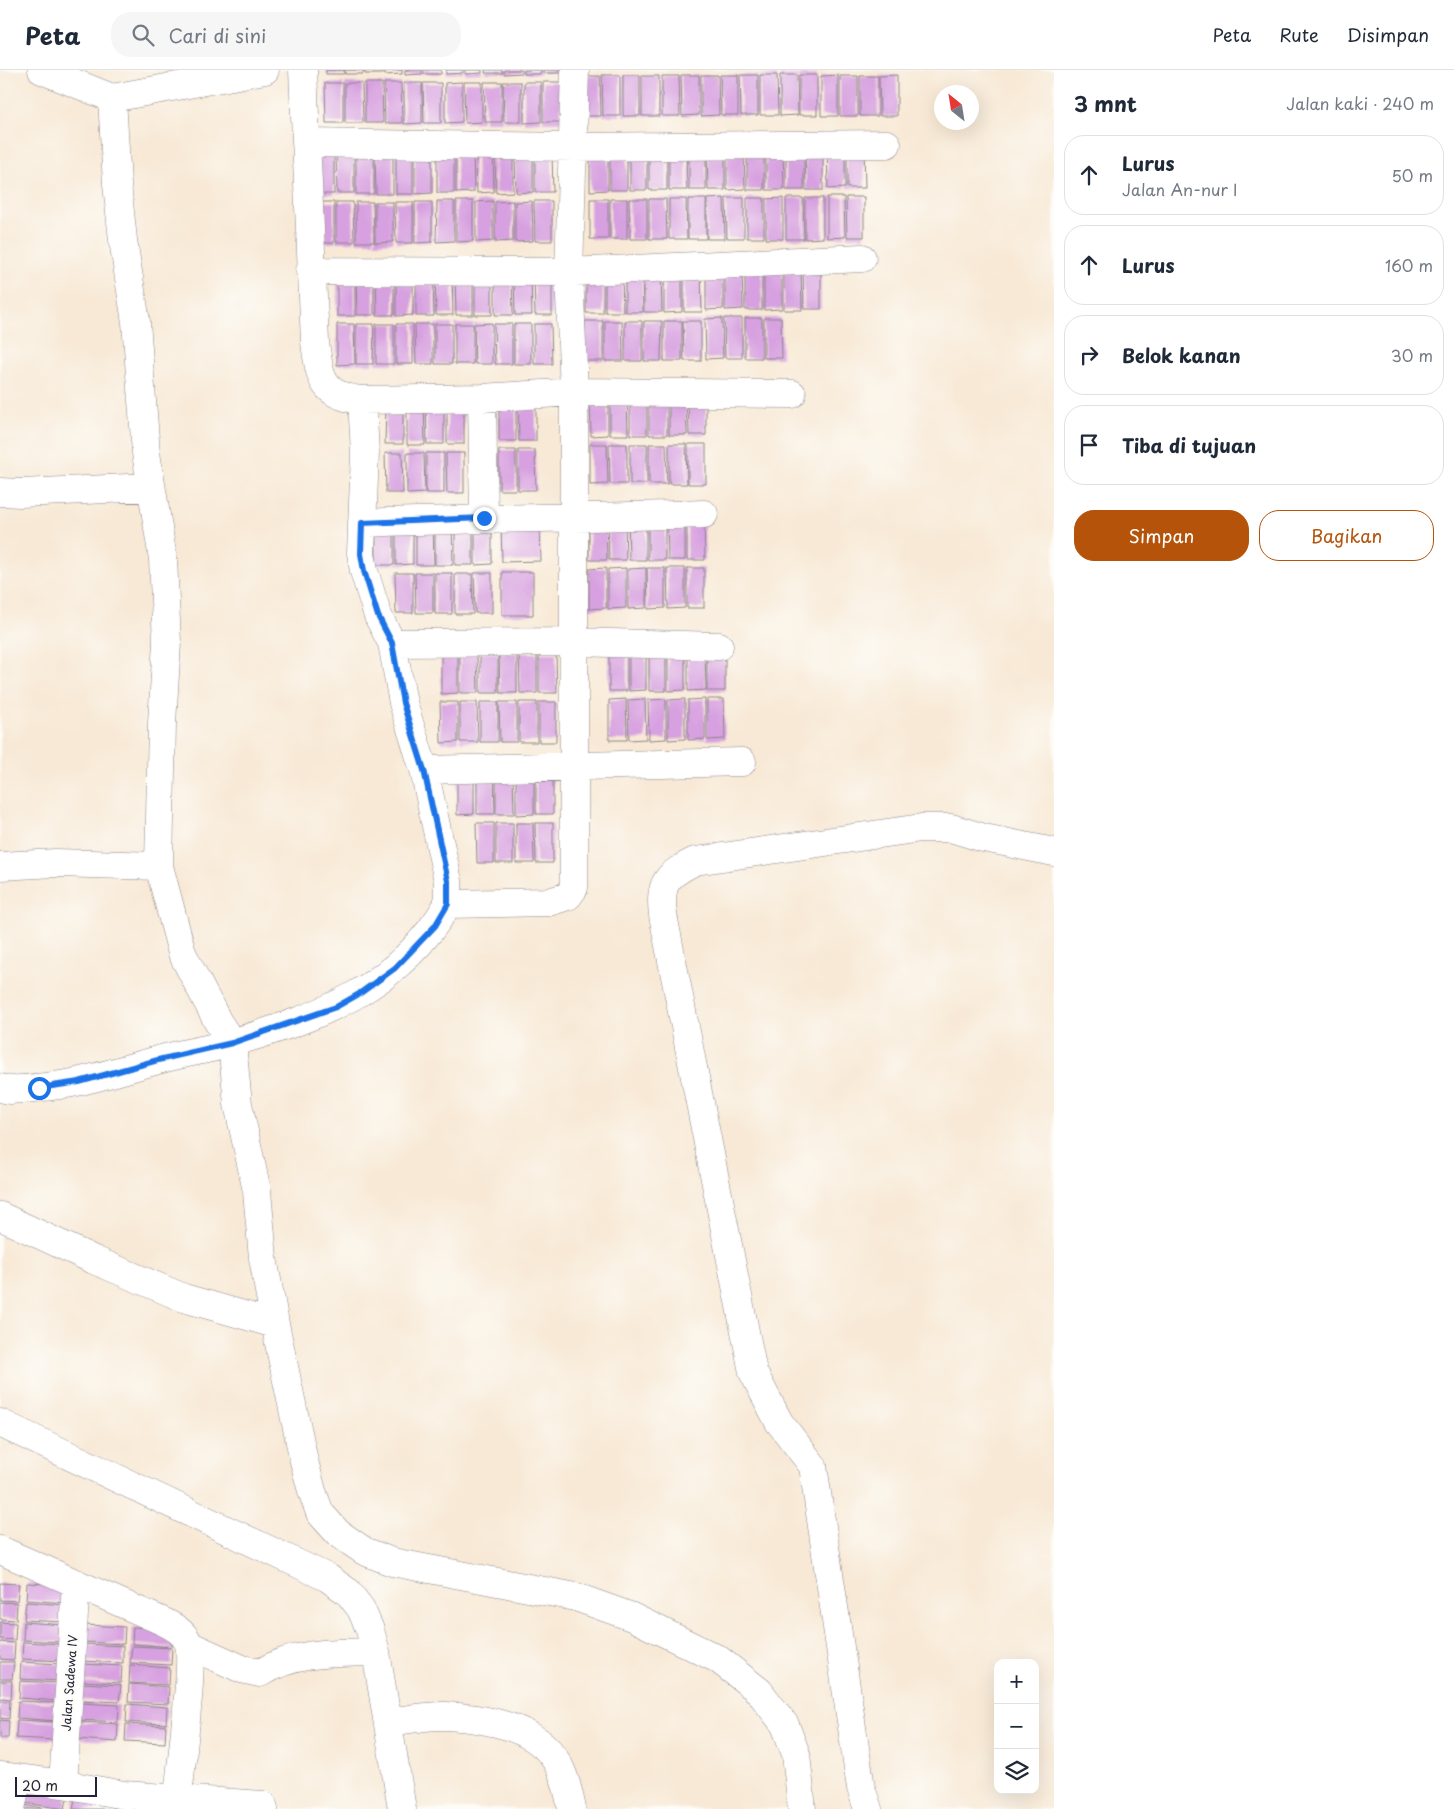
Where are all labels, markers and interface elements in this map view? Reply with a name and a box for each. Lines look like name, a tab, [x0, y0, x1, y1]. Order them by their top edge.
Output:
search box	[111, 12, 461, 57]
text: Peta	[25, 17, 81, 53]
icon: search	[129, 21, 157, 49]
text: Cari di sini	[169, 21, 266, 49]
text: Peta	[1212, 21, 1251, 48]
text: Rute	[1279, 21, 1319, 48]
text: Disimpan	[1347, 21, 1429, 48]
north arrow	[934, 85, 979, 130]
text: 3 mnt	[1074, 87, 1137, 119]
text: Jalan kaki · 240 m	[1286, 91, 1434, 115]
text: Lurus	[1122, 149, 1175, 177]
icon: ahead	[1075, 161, 1103, 189]
text: 50 m	[1392, 163, 1433, 187]
text: Jalan An-nur I	[1122, 177, 1237, 201]
icon: ahead	[1075, 251, 1103, 279]
text: Lurus	[1122, 251, 1175, 279]
text: 160 m	[1385, 253, 1433, 277]
icon: right	[1075, 341, 1103, 369]
text: Belok kanan	[1122, 341, 1241, 369]
text: 30 m	[1391, 343, 1433, 367]
icon: arrive	[1075, 431, 1103, 459]
text: Tiba di tujuan	[1122, 431, 1256, 459]
route end	[473, 507, 496, 530]
button: Simpan	[1074, 510, 1249, 561]
button: Bagikan	[1259, 510, 1434, 561]
route start	[28, 1077, 51, 1100]
street label: Jalan Sadewa IV	[57, 1634, 81, 1732]
map controls	[994, 1659, 1039, 1794]
button: +	[994, 1659, 1039, 1704]
button: −	[994, 1704, 1039, 1749]
button: layers	[994, 1749, 1039, 1794]
scale bar	[15, 1774, 98, 1797]
text: 20 m	[22, 1775, 58, 1796]

